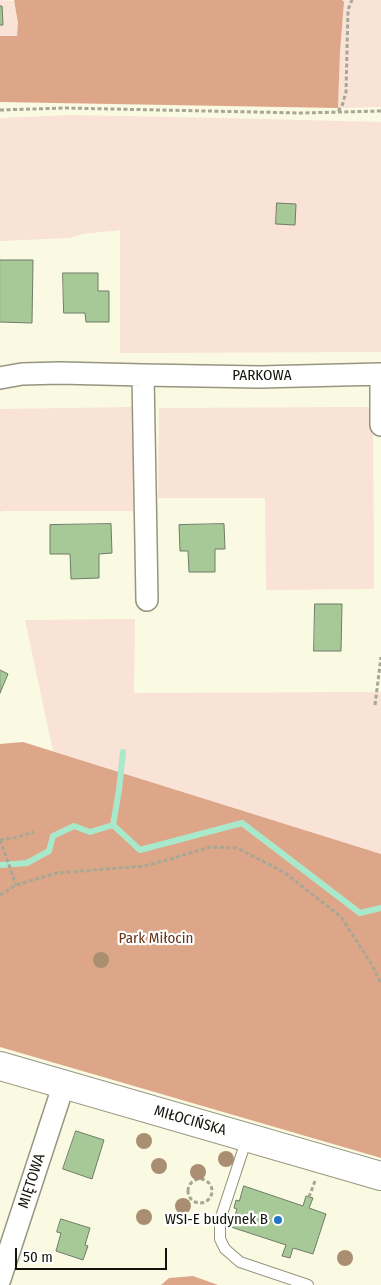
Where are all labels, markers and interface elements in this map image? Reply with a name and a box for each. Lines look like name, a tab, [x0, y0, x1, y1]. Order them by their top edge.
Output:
street label: PARKOWA	[232, 367, 292, 385]
park label: Park Miłocin	[119, 930, 193, 948]
street label: MIŁOCIŃSKA	[152, 1102, 228, 1140]
street label: MIĘTOWA	[15, 1151, 49, 1211]
place label: WSI-E budynek B	[165, 1211, 268, 1229]
marker: WSI-E budynek B	[272, 1214, 284, 1226]
scale bar	[18, 1238, 170, 1270]
text: 50 m	[23, 1248, 53, 1266]

